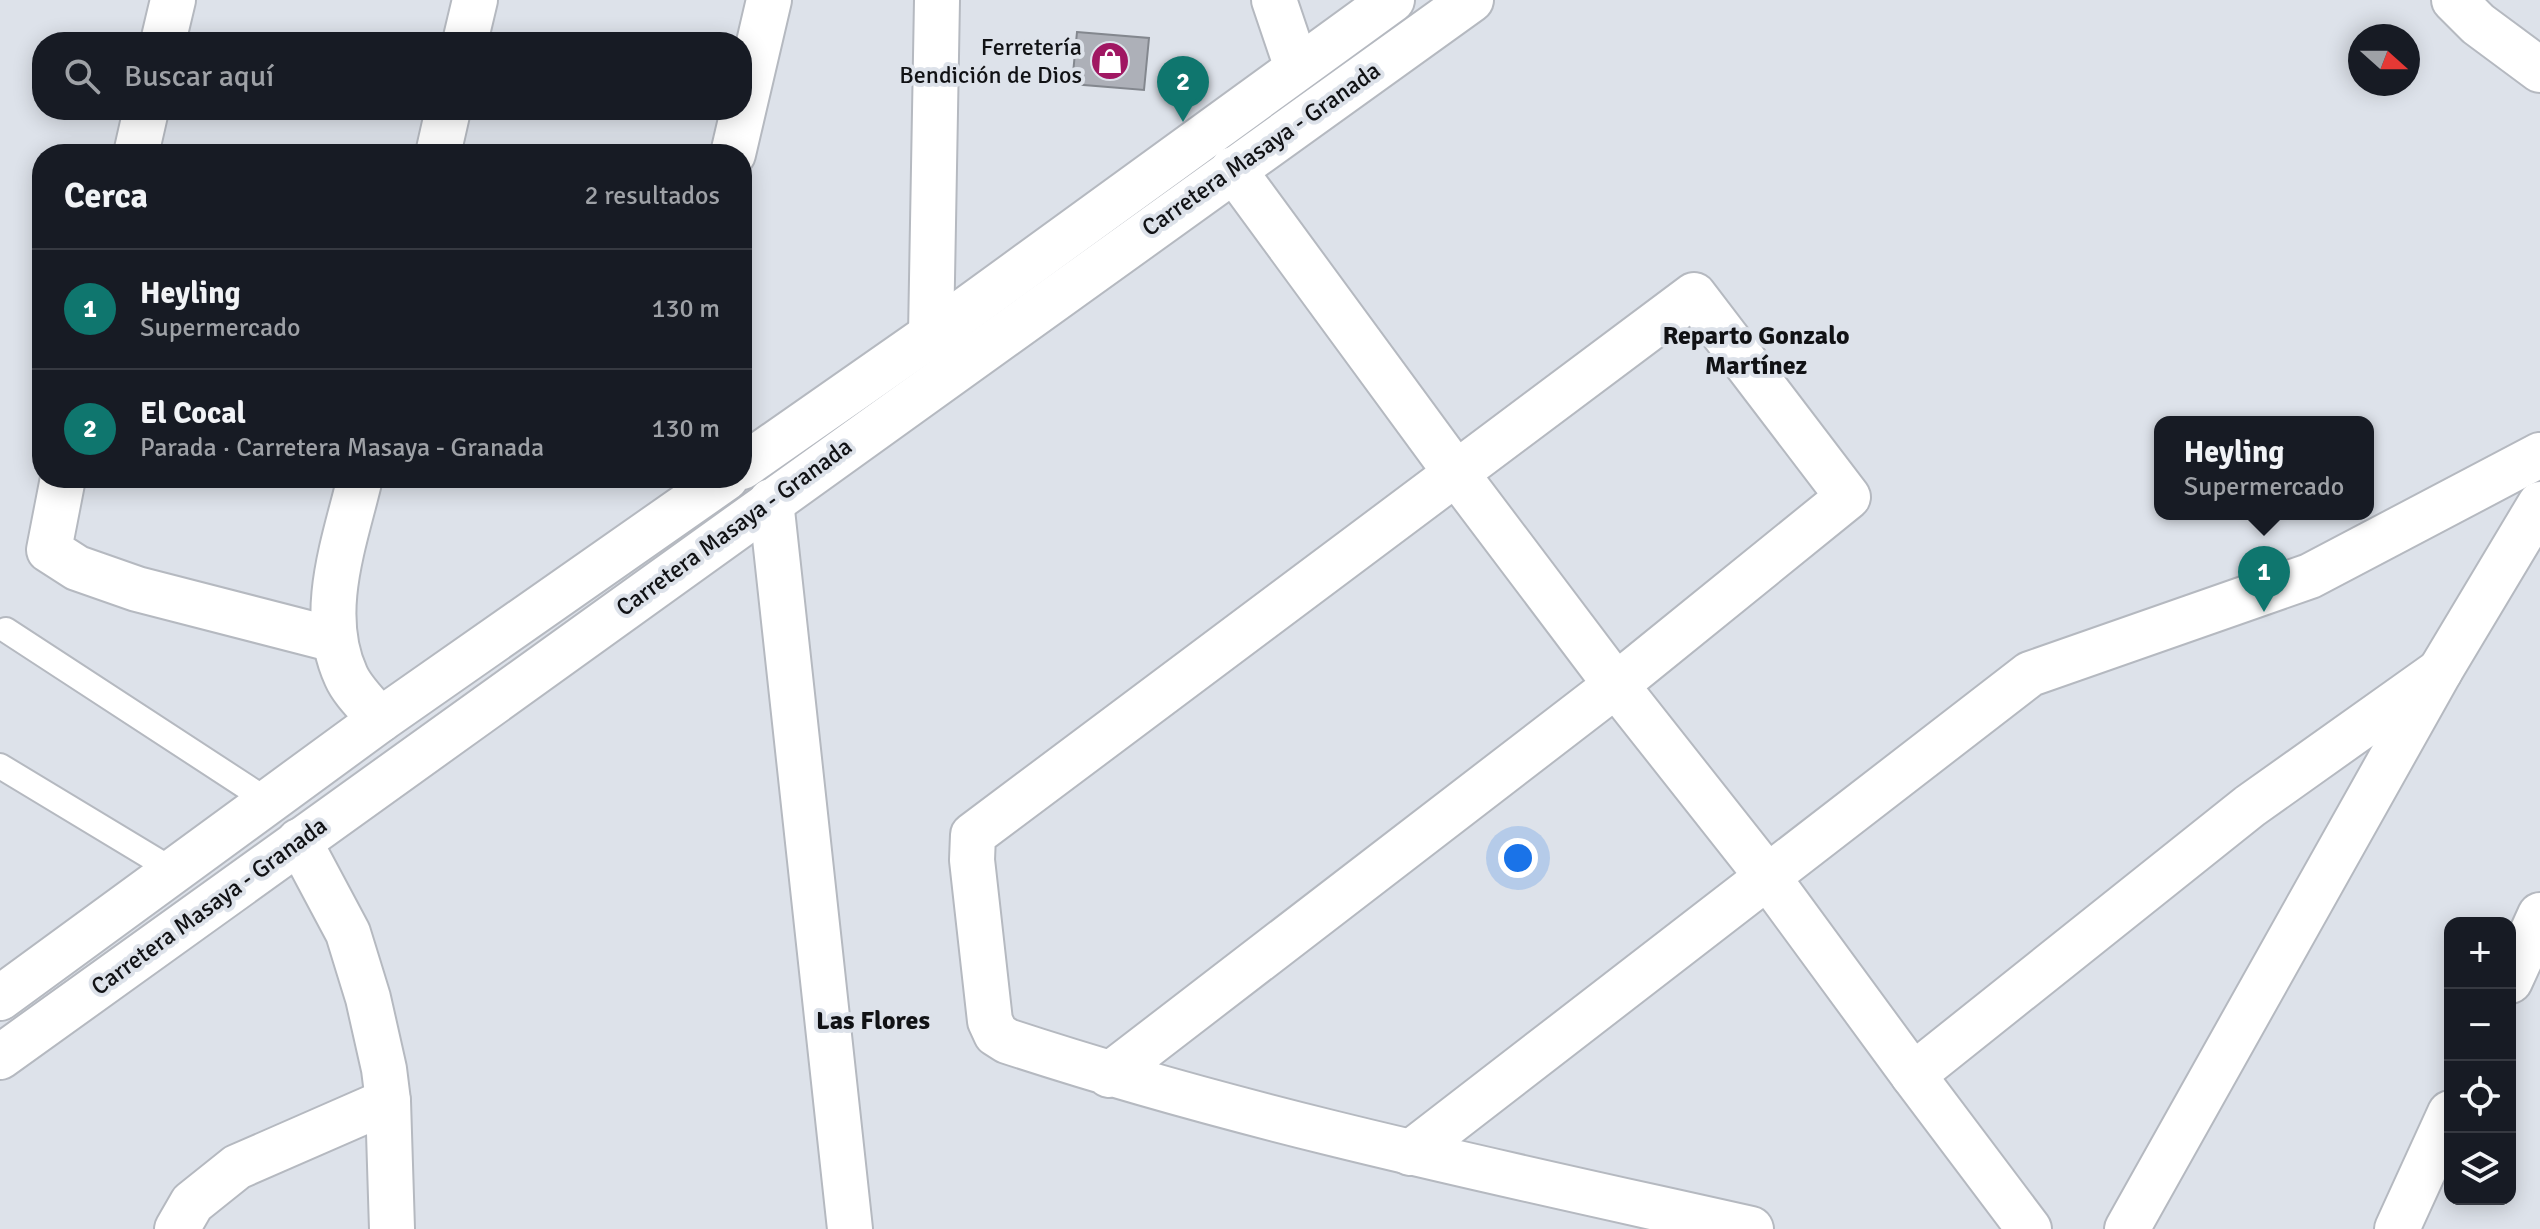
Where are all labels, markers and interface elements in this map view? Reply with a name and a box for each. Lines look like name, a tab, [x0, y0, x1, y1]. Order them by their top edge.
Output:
north arrow	[2348, 24, 2420, 96]
search box	[32, 32, 752, 120]
place label: Ferretería Bendición de Dios	[899, 32, 1082, 90]
shop icon: Ferretería Bendición de Dios	[1089, 40, 1131, 82]
icon: search	[60, 54, 104, 98]
street label: Carretera Masaya - Granada	[1136, 55, 1386, 243]
pin: 2	[1157, 56, 1209, 122]
text: Buscar aquí	[124, 58, 274, 95]
text: Cerca	[64, 175, 148, 217]
text: 2 resultados	[584, 180, 720, 212]
text: Heyling	[140, 275, 241, 312]
text: 1	[83, 293, 97, 325]
text: 130 m	[651, 293, 720, 325]
text: Supermercado	[140, 312, 300, 344]
district label: Reparto Gonzalo Martínez	[1662, 320, 1850, 382]
text: El Cocal	[140, 395, 246, 432]
text: 2	[83, 413, 97, 445]
text: 130 m	[651, 413, 720, 445]
popup	[2154, 416, 2374, 520]
street label: Carretera Masaya - Granada	[610, 431, 858, 623]
text: Parada · Carretera Masaya - Granada	[140, 432, 544, 464]
text: Heyling	[2184, 434, 2284, 471]
text: Supermercado	[2184, 471, 2344, 503]
pin: 1	[2238, 546, 2290, 612]
street label: Carretera Masaya - Granada	[85, 810, 333, 1002]
your location	[1498, 838, 1538, 878]
map controls	[2444, 917, 2516, 1205]
button: +	[2444, 917, 2516, 989]
button: −	[2444, 989, 2516, 1061]
district label: Las Flores	[816, 1005, 930, 1037]
button: locate	[2444, 1061, 2516, 1133]
button: layers	[2444, 1133, 2516, 1205]

